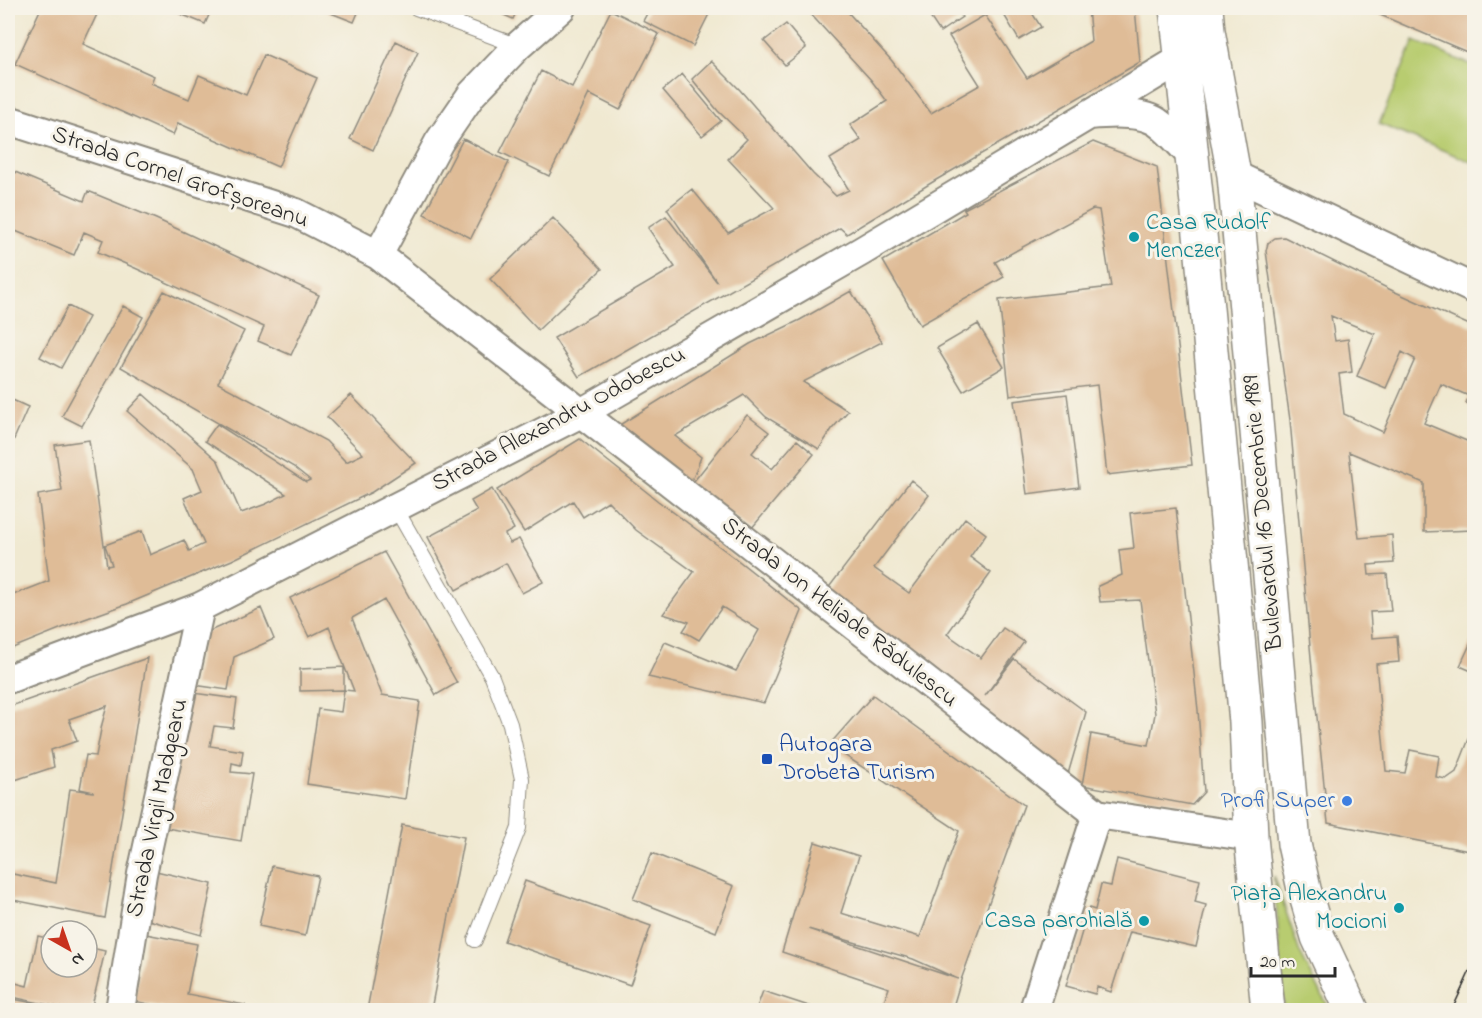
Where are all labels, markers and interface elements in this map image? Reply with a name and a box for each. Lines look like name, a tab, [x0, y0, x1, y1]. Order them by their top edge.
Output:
street label: Strada Cornel Grofșoreanu	[47, 118, 313, 238]
place label: Casa Rudolf Menczer	[1146, 206, 1272, 269]
marker: Casa Rudolf Menczer	[1127, 230, 1141, 244]
street label: Strada Alexandru Odobescu	[426, 338, 692, 502]
street label: Bulevardul 16 Decembrie 1989	[1234, 373, 1294, 653]
street label: Strada Ion Heliade Rădulescu	[713, 509, 965, 717]
street label: Strada Virgil Madgearu	[118, 696, 198, 920]
place label: Autogara Drobeta Turism	[778, 728, 935, 791]
marker: Autogara Drobeta Turism	[760, 752, 774, 766]
place label: Profi Super	[1221, 784, 1336, 819]
marker: Profi Super	[1340, 794, 1354, 808]
place label: Piața Alexandru Mocioni	[1231, 877, 1387, 940]
marker: Piața Alexandru Mocioni	[1392, 901, 1406, 915]
place label: Casa parohială	[985, 904, 1132, 939]
marker: Casa parohială	[1137, 914, 1151, 928]
north arrow	[39, 919, 99, 979]
scale bar	[1251, 940, 1335, 978]
text: N	[65, 946, 89, 972]
text: 20 m	[1260, 950, 1295, 976]

